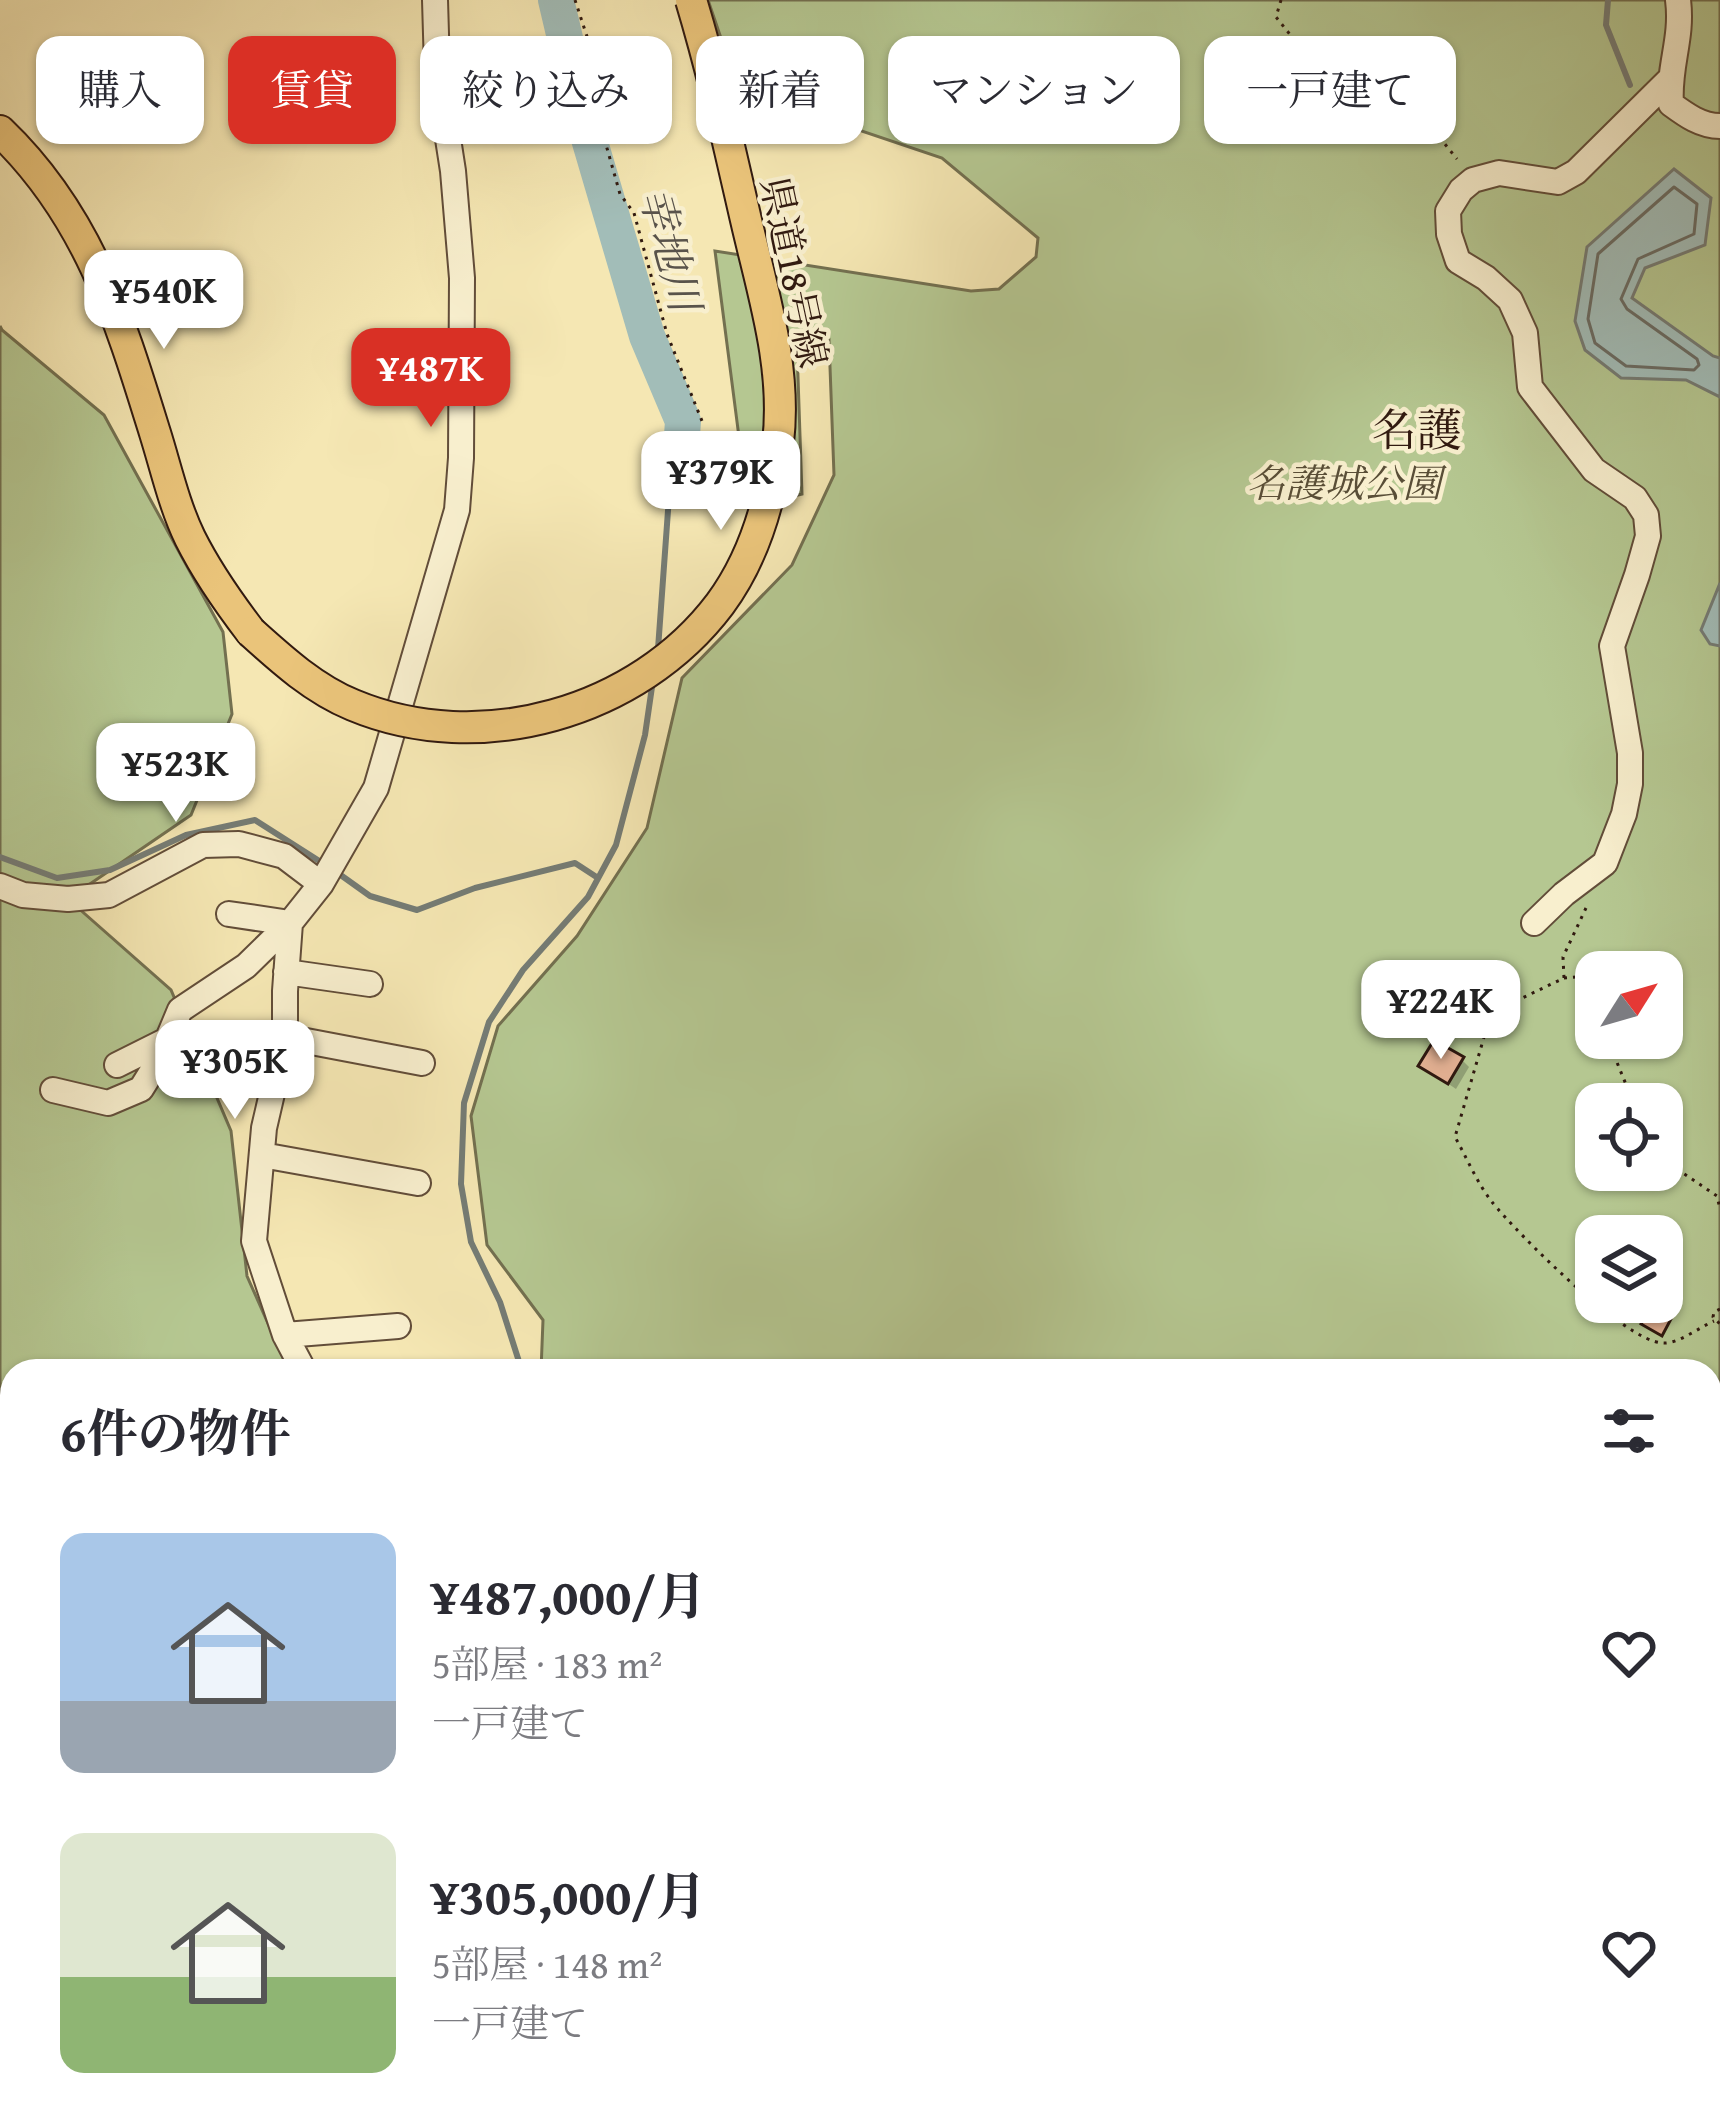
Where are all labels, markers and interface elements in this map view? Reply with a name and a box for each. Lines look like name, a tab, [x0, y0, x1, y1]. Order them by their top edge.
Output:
chip: 購入	[36, 36, 204, 144]
chip: 賃貸	[228, 36, 396, 144]
chip: 絞り込み	[420, 36, 672, 144]
chip: 新着	[696, 36, 864, 144]
chip: マンション	[888, 36, 1180, 144]
chip: 一戸建て	[1204, 36, 1456, 144]
street label: 県道18号線	[747, 171, 843, 373]
water label: 幸地川	[625, 180, 718, 322]
pin: ¥540K	[80, 250, 248, 352]
text: ¥540K	[111, 260, 217, 317]
pin: ¥487K	[347, 328, 515, 430]
text: ¥487K	[378, 338, 484, 395]
district label: 名護	[1372, 397, 1462, 462]
pin: ¥379K	[637, 431, 805, 533]
text: ¥379K	[668, 441, 774, 498]
park label: 名護城公園	[1246, 454, 1447, 511]
pin: ¥523K	[92, 723, 260, 825]
text: ¥523K	[123, 733, 229, 790]
north arrow	[1575, 951, 1683, 1059]
map controls	[1575, 951, 1683, 1323]
pin: ¥224K	[1357, 960, 1525, 1062]
text: ¥224K	[1388, 970, 1494, 1027]
pin: ¥305K	[151, 1020, 319, 1122]
text: ¥305K	[182, 1030, 288, 1087]
button: locate	[1575, 1083, 1683, 1191]
button: layers	[1575, 1215, 1683, 1323]
text: 6件の物件	[60, 1395, 290, 1470]
icon: filters	[1596, 1398, 1662, 1464]
text: ¥487,000/月	[432, 1558, 707, 1633]
icon: home	[156, 1581, 300, 1725]
icon: heart	[1596, 1620, 1662, 1686]
text: 5部屋 · 183 m²	[432, 1635, 662, 1692]
text: 一戸建て	[432, 1694, 588, 1751]
text: ¥305,000/月	[432, 1858, 707, 1933]
icon: home	[156, 1881, 300, 2025]
icon: heart	[1596, 1920, 1662, 1986]
text: 5部屋 · 148 m²	[432, 1935, 662, 1992]
text: 一戸建て	[432, 1994, 588, 2051]

